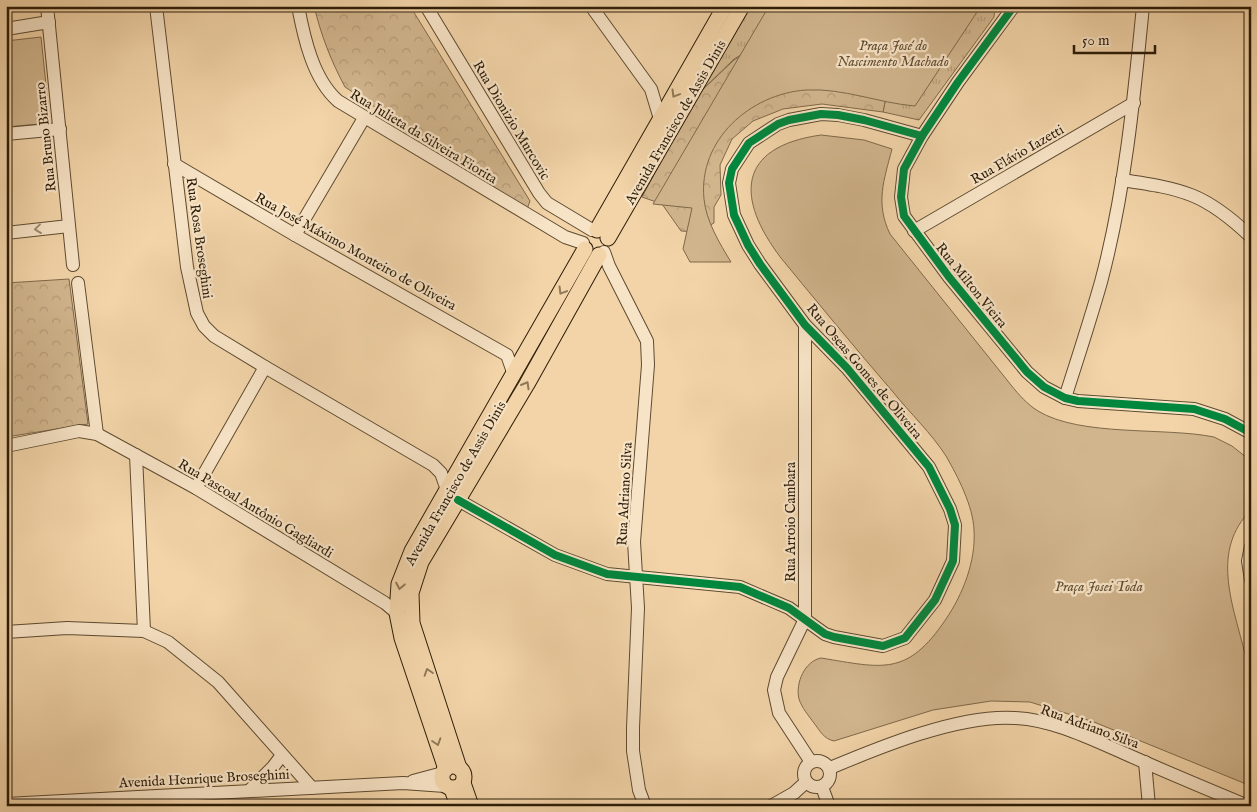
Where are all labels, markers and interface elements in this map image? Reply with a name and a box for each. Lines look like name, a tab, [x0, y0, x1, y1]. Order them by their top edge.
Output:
scale bar	[1074, 22, 1156, 54]
text: 50 m	[1082, 31, 1110, 50]
street label: Avenida Francisco de Assis Dinis	[621, 37, 730, 209]
park label: Praça José do Nascimento Machado	[837, 37, 949, 71]
street label: Rua Dionizio Murcovic	[468, 58, 554, 183]
street label: Rua Bruno Bizarro	[31, 81, 61, 193]
street label: Rua Julieta da Silveira Fiorita	[346, 86, 501, 189]
one-way arrow	[672, 89, 682, 98]
street label: Rua Flávio Iazetti	[968, 121, 1067, 189]
street label: Rua Rosa Broseghini	[182, 176, 216, 300]
street label: Rua José Máximo Monteiro de Oliveira	[252, 189, 460, 315]
one-way arrow	[33, 223, 41, 234]
street label: Rua Milton Vieira	[931, 239, 1012, 333]
one-way arrow	[558, 286, 568, 295]
street label: Rua Oseas Gomes de Oliveira	[802, 300, 927, 444]
one-way arrow	[520, 381, 530, 390]
street label: Avenida Francisco de Assis Dinis	[401, 398, 510, 570]
street label: Rua Adriano Silva	[613, 441, 637, 546]
street label: Rua Pascoal Antônio Gagliardi	[175, 455, 337, 563]
street label: Rua Arroio Cambara	[782, 461, 800, 582]
park label: Praça Josei Toda	[1055, 578, 1143, 596]
one-way arrow	[395, 582, 405, 591]
one-way arrow	[424, 668, 434, 676]
street label: Rua Adriano Silva	[1038, 701, 1142, 753]
one-way arrow	[432, 738, 442, 746]
street label: Avenida Henrique Broseghini	[117, 766, 290, 793]

